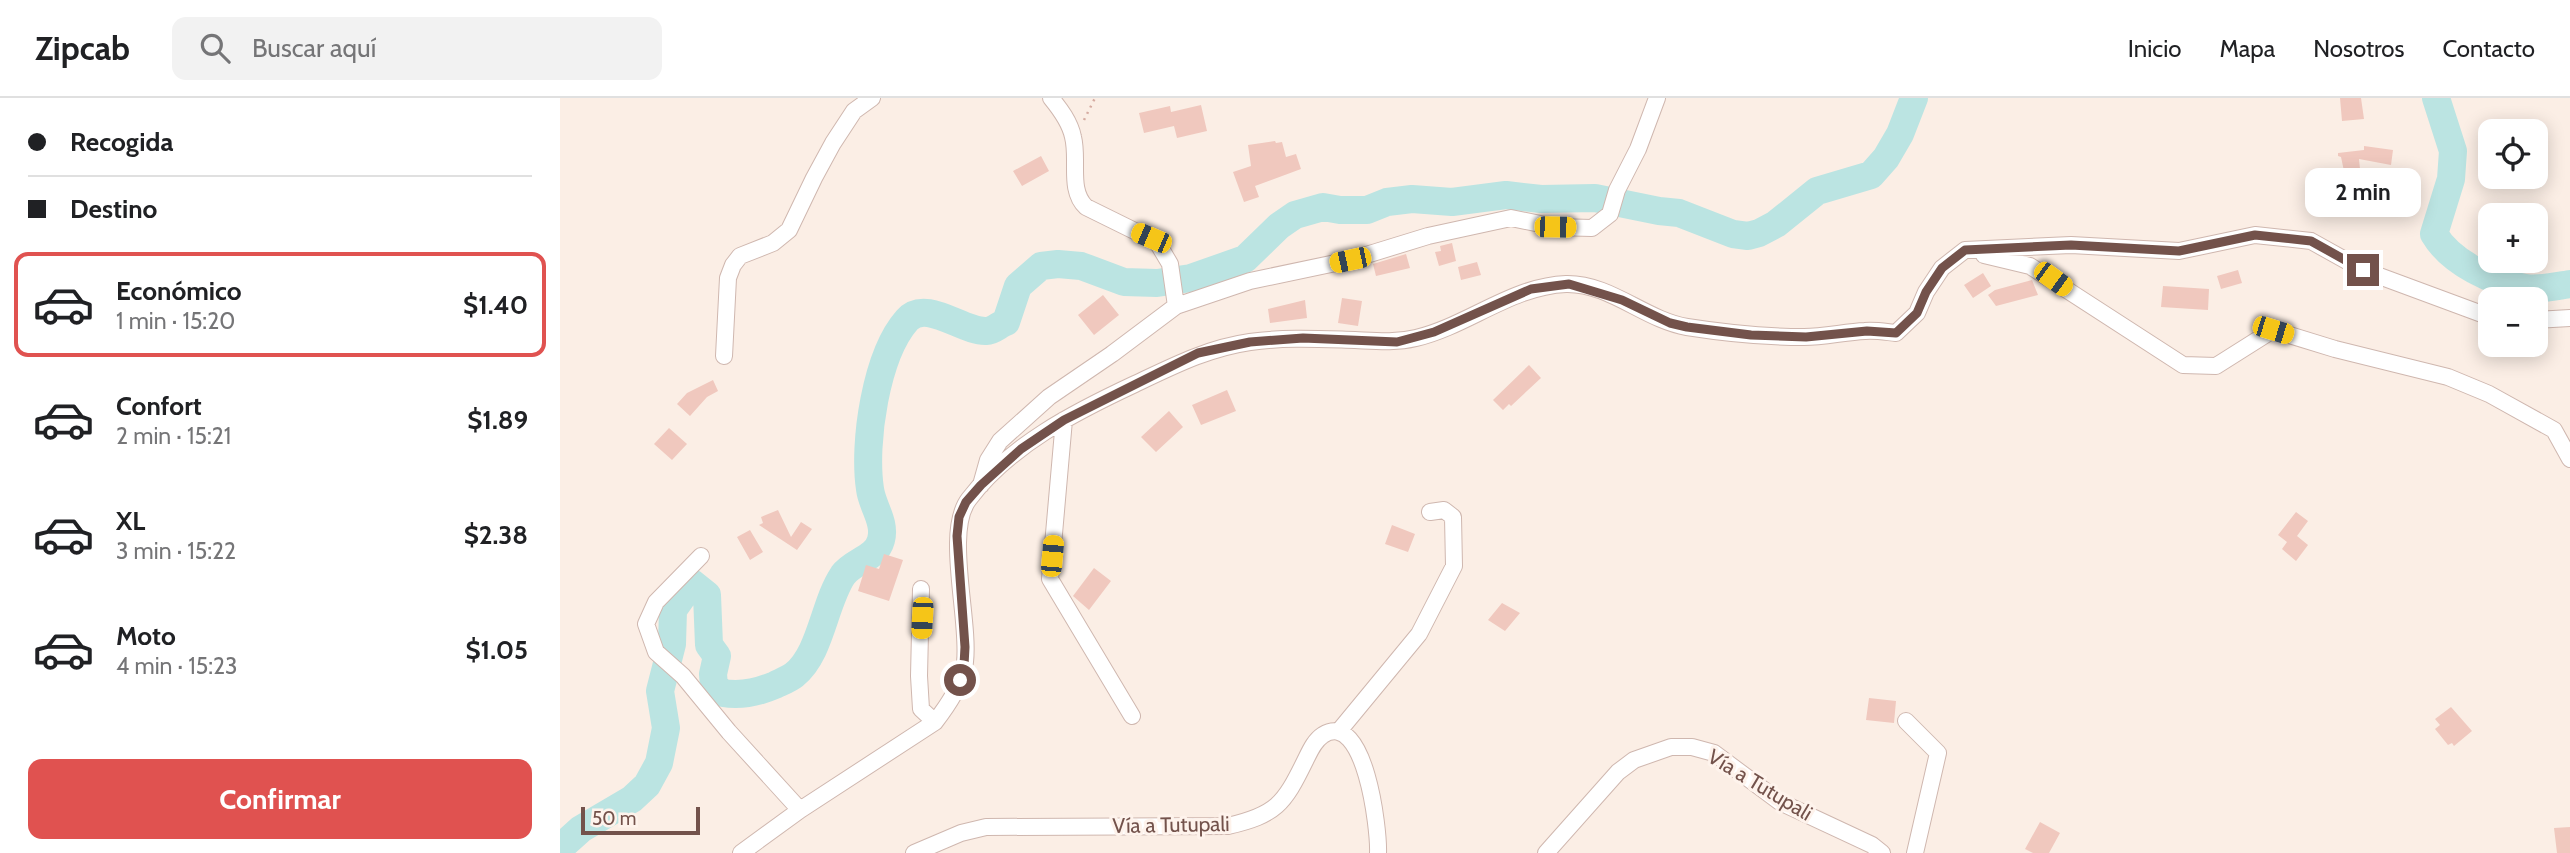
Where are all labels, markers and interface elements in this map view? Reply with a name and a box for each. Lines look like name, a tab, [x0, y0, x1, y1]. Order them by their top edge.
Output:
search box	[172, 17, 662, 80]
text: Zipcab	[35, 28, 130, 68]
icon: search	[196, 29, 234, 67]
text: Buscar aquí	[252, 32, 376, 64]
text: Inicio	[2128, 34, 2181, 63]
text: Mapa	[2219, 34, 2275, 63]
text: Nosotros	[2313, 34, 2404, 63]
text: Contacto	[2442, 34, 2535, 63]
map controls	[2478, 119, 2548, 357]
button: locate	[2478, 119, 2548, 189]
text: Recogida	[70, 126, 173, 158]
callout: 2 min	[2305, 169, 2421, 218]
text: 2 min	[2335, 178, 2391, 206]
text: Destino	[70, 193, 157, 225]
button: +	[2478, 203, 2548, 273]
car	[1534, 216, 1577, 238]
car	[1128, 220, 1175, 256]
car	[1328, 245, 1373, 275]
route end	[2347, 254, 2379, 286]
car	[2030, 258, 2077, 300]
icon: car	[32, 273, 95, 336]
text: Económico	[116, 275, 242, 307]
button: −	[2478, 287, 2548, 357]
text: $1.40	[463, 289, 528, 321]
text: 1 min · 15:20	[116, 307, 235, 335]
car	[2250, 314, 2297, 346]
icon: car	[32, 388, 95, 451]
text: Confort	[116, 390, 202, 422]
text: $1.89	[467, 404, 528, 436]
text: 2 min · 15:21	[116, 422, 231, 450]
icon: car	[32, 503, 95, 566]
text: XL	[116, 505, 145, 537]
text: $2.38	[464, 519, 528, 551]
car	[1040, 534, 1065, 578]
text: 3 min · 15:22	[116, 537, 236, 565]
car	[911, 596, 934, 640]
icon: car	[32, 618, 95, 681]
text: Moto	[116, 620, 176, 652]
text: $1.05	[465, 634, 528, 666]
text: 4 min · 15:23	[116, 652, 237, 680]
route start	[944, 664, 976, 696]
street label: Vía a Tutupali	[1703, 744, 1817, 826]
button: Confirmar	[28, 759, 532, 839]
scale bar	[581, 804, 700, 836]
text: 50 m	[592, 807, 636, 830]
street label: Vía a Tutupali	[1112, 811, 1230, 838]

